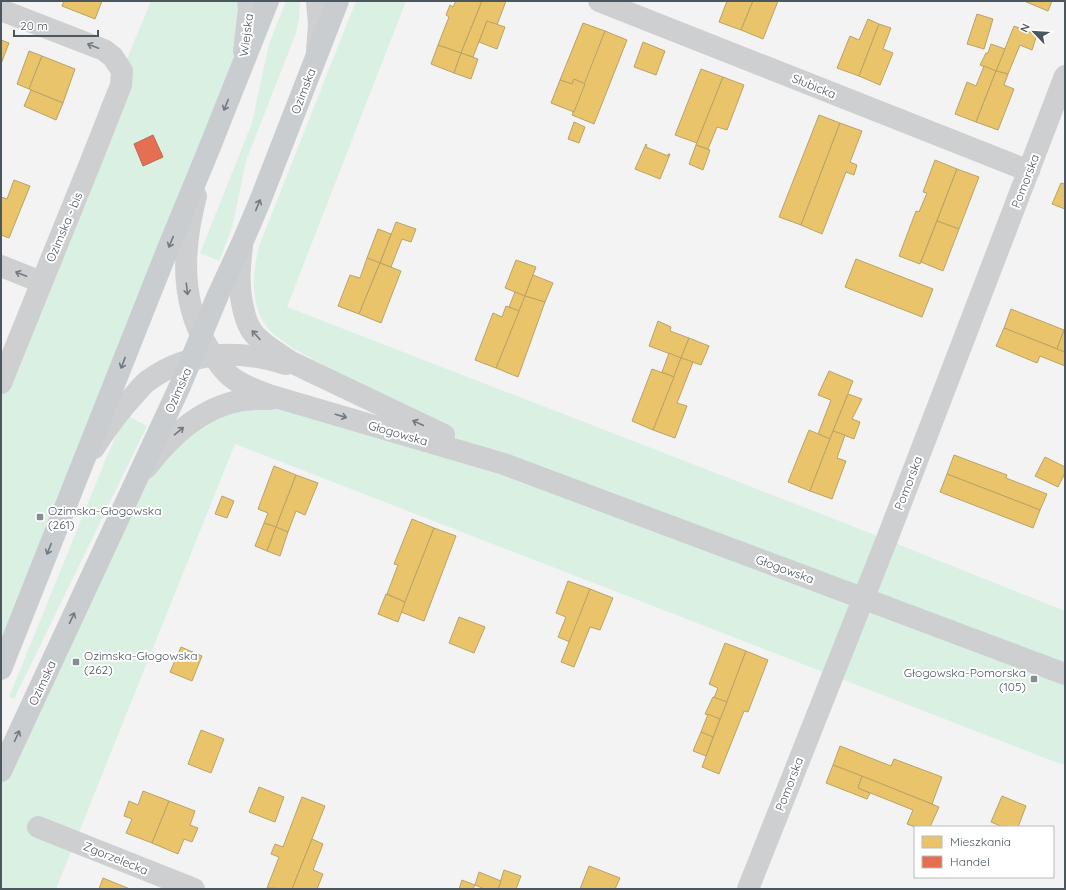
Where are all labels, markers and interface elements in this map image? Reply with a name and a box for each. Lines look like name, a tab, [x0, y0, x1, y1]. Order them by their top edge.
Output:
scale bar	[14, 12, 98, 38]
north arrow	[1014, 12, 1054, 52]
street label: Wiejska	[236, 13, 256, 57]
text: 20 m	[20, 18, 48, 33]
text: N	[1017, 21, 1033, 34]
one-way arrow	[88, 42, 100, 50]
street label: Ozimska	[287, 66, 319, 116]
street label: Słubicka	[790, 70, 838, 102]
one-way arrow	[222, 99, 230, 111]
street label: Pomorska	[1008, 152, 1042, 210]
street label: Ozimska - bis	[43, 189, 86, 264]
one-way arrow	[255, 200, 263, 212]
one-way arrow	[166, 235, 174, 247]
one-way arrow	[16, 270, 28, 278]
one-way arrow	[183, 282, 191, 295]
one-way arrow	[251, 330, 260, 340]
one-way arrow	[119, 356, 127, 368]
street label: Ozimska	[161, 365, 195, 415]
one-way arrow	[334, 413, 347, 420]
street label: Głogowska	[367, 417, 429, 449]
one-way arrow	[413, 419, 425, 426]
one-way arrow	[174, 427, 185, 436]
street label: Pomorska	[891, 454, 925, 512]
place label: Ozimska-Głogowska (261)	[48, 503, 162, 532]
marker: Ozimska-Głogowska (261)	[35, 512, 45, 522]
one-way arrow	[45, 542, 53, 554]
street label: Głogowska	[754, 552, 816, 586]
one-way arrow	[69, 612, 76, 624]
place label: Ozimska-Głogowska (262)	[84, 648, 198, 677]
marker: Ozimska-Głogowska (262)	[71, 657, 81, 667]
street label: Ozimska	[25, 658, 59, 708]
place label: Głogowska-Pomorska (105)	[904, 665, 1026, 694]
marker: Głogowska-Pomorska (105)	[1029, 674, 1039, 684]
one-way arrow	[14, 730, 21, 742]
street label: Pomorska	[772, 755, 806, 813]
legend	[914, 826, 1054, 878]
text: Mieszkania	[950, 834, 1011, 849]
street label: Zgorzelecka	[81, 838, 151, 878]
text: Handel	[950, 854, 990, 869]

